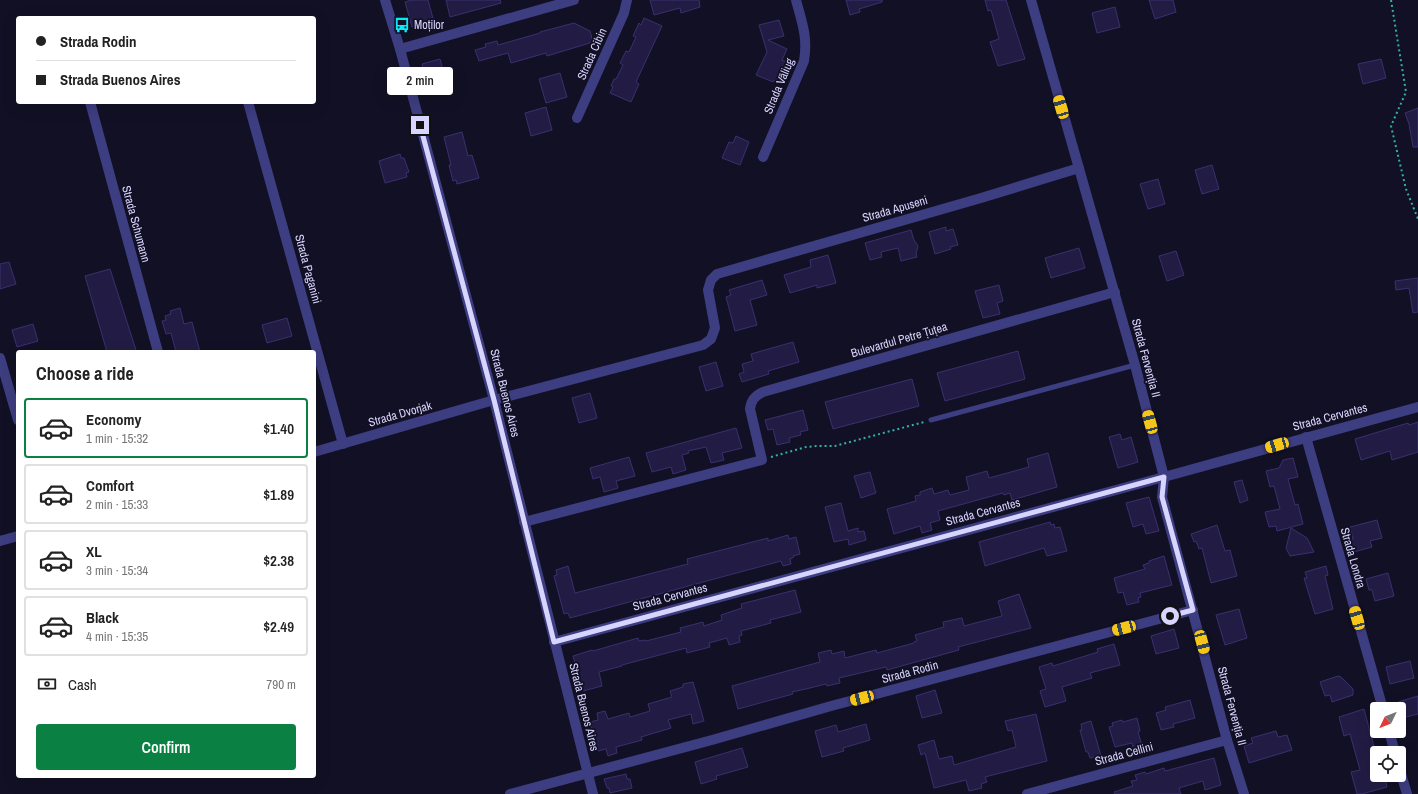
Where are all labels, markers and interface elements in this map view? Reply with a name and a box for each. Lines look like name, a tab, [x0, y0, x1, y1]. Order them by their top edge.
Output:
bus stop icon: Moților	[393, 16, 411, 34]
place label: Moților	[414, 17, 445, 33]
street label: Strada Cibin	[573, 26, 611, 82]
text: Strada Rodin	[60, 31, 137, 52]
street label: Strada Văliug	[760, 55, 798, 116]
callout: 2 min	[387, 67, 453, 95]
text: Strada Buenos Aires	[60, 69, 181, 90]
text: 2 min	[406, 72, 434, 89]
car	[1052, 94, 1070, 120]
route end	[411, 116, 429, 134]
street label: Strada Schumann	[118, 184, 154, 264]
street label: Strada Apuseni	[860, 192, 930, 226]
street label: Strada Paganini	[291, 233, 325, 305]
street label: Strada Fervenția II	[1128, 317, 1164, 399]
street label: Bulevardul Petre Țuțea	[849, 318, 950, 361]
street label: Strada Buenos Aires	[486, 347, 524, 439]
text: Choose a ride	[36, 361, 134, 386]
street label: Strada Dvorjak	[367, 397, 434, 431]
street label: Strada Cervantes	[1291, 399, 1369, 435]
text: Economy	[86, 409, 141, 430]
car	[1141, 409, 1159, 435]
icon: car	[38, 410, 74, 446]
text: $1.40	[263, 418, 294, 439]
text: 1 min · 15:32	[86, 430, 148, 447]
car	[1264, 436, 1290, 454]
text: Comfort	[86, 475, 134, 496]
icon: car	[38, 476, 74, 512]
text: $1.89	[263, 484, 294, 505]
street label: Strada Cervantes	[944, 494, 1022, 530]
text: 2 min · 15:33	[86, 496, 148, 513]
street label: Strada Londra	[1337, 526, 1369, 591]
text: XL	[86, 541, 102, 562]
icon: car	[38, 542, 74, 578]
text: $2.38	[263, 550, 294, 571]
text: 3 min · 15:34	[86, 562, 148, 579]
street label: Strada Cervantes	[631, 579, 709, 615]
car	[1348, 605, 1366, 631]
text: Black	[86, 607, 119, 628]
route start	[1161, 607, 1179, 625]
icon: car	[38, 608, 74, 644]
text: $2.49	[263, 616, 294, 637]
car	[1111, 619, 1137, 637]
text: 4 min · 15:35	[86, 628, 148, 645]
car	[1193, 629, 1211, 655]
street label: Strada Rodin	[880, 657, 940, 687]
street label: Strada Buenos Aires	[565, 661, 603, 753]
street label: Strada Fervenția II	[1214, 665, 1250, 747]
icon: cash	[36, 673, 58, 695]
text: Cash	[68, 674, 97, 695]
text: 790 m	[266, 676, 296, 693]
car	[849, 689, 875, 707]
north arrow	[1370, 702, 1406, 738]
map controls	[1370, 702, 1406, 782]
button: Confirm	[36, 724, 296, 770]
street label: Strada Cellini	[1093, 739, 1155, 769]
button: locate	[1370, 746, 1406, 782]

